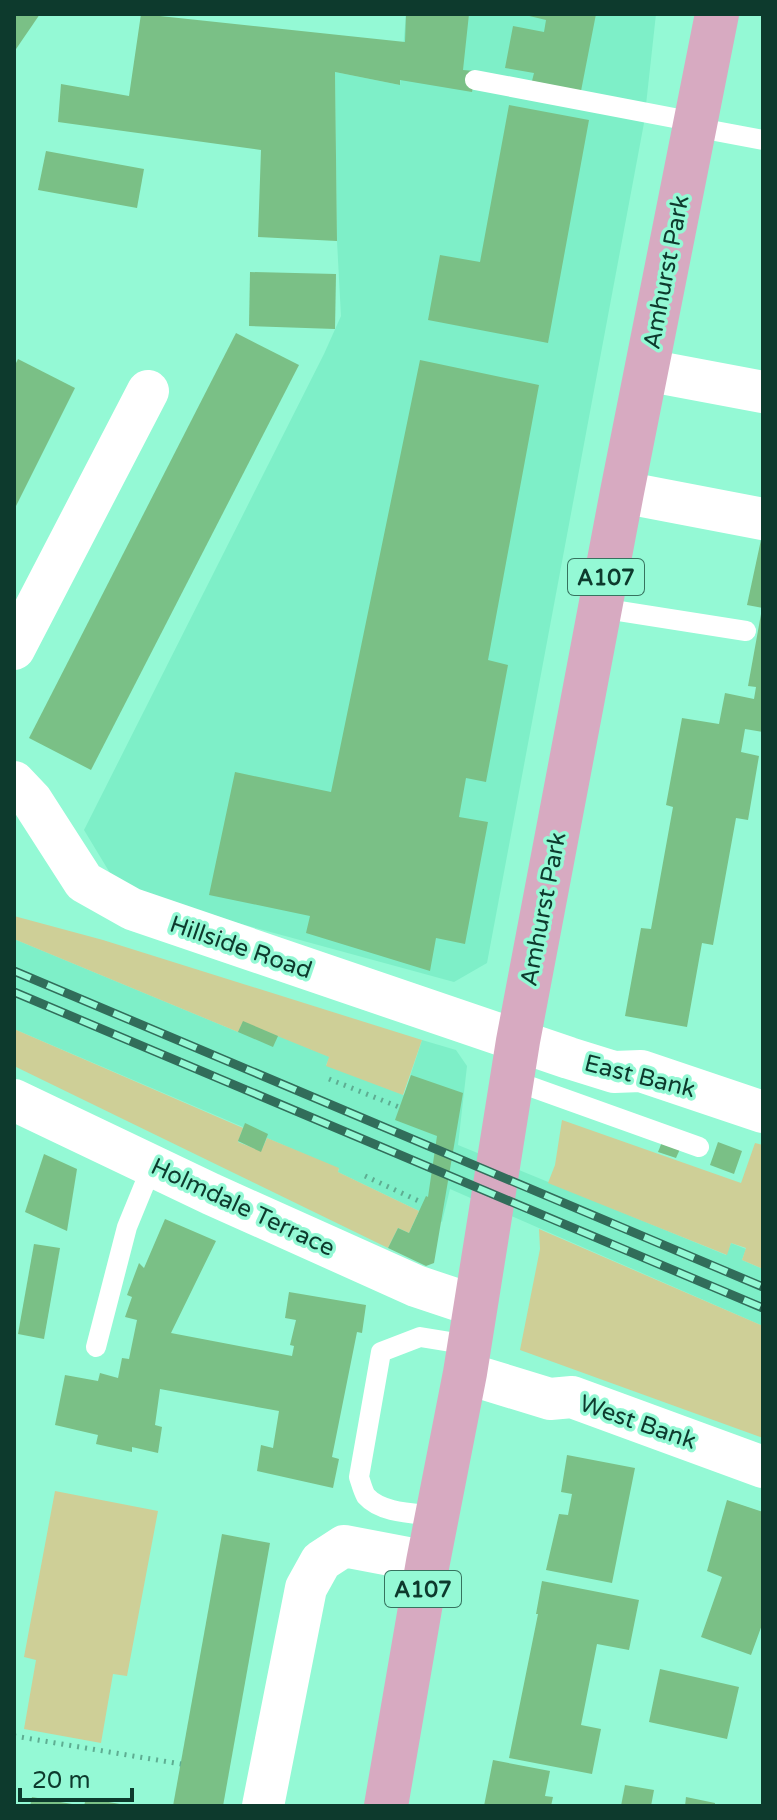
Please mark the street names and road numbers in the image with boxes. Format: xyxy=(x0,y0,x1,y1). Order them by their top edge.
street label: Amhurst Park xyxy=(637,193,696,352)
road number: A107 xyxy=(568,559,644,595)
street label: Amhurst Park xyxy=(514,830,573,989)
street label: Hillside Road xyxy=(166,910,316,985)
street label: East Bank xyxy=(581,1049,698,1104)
street label: Holmdale Terrace xyxy=(146,1152,339,1263)
street label: West Bank xyxy=(576,1389,700,1456)
road number: A107 xyxy=(385,1571,461,1607)

